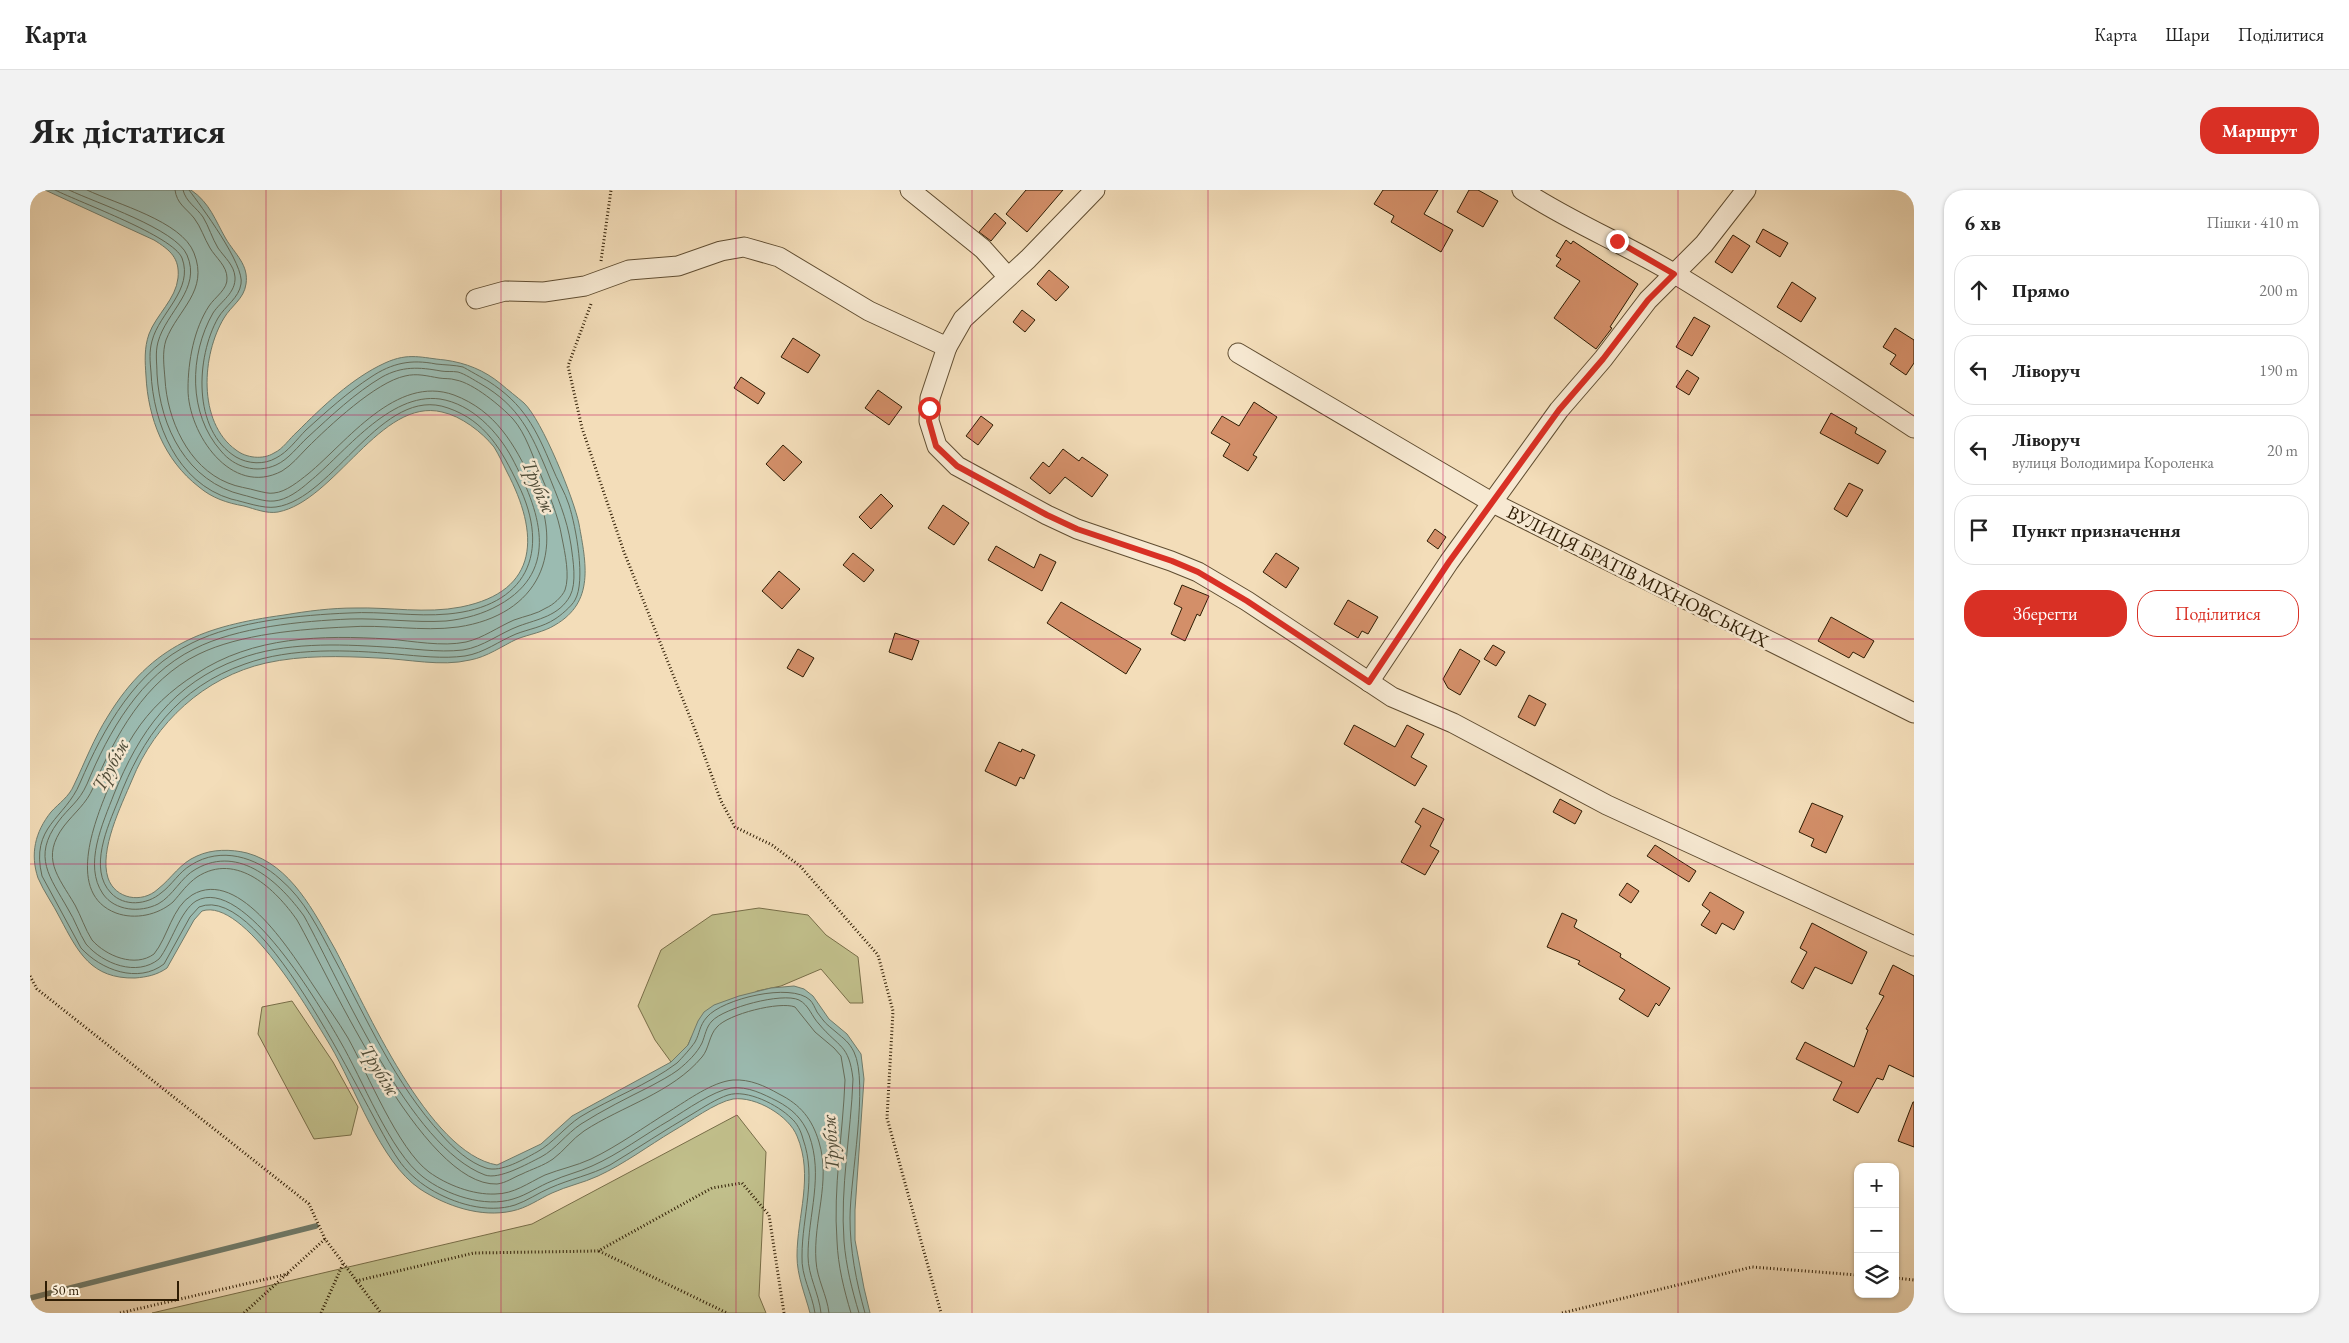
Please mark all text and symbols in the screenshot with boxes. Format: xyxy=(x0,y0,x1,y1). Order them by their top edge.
text: Карта xyxy=(25,19,87,50)
text: Карта xyxy=(2094,23,2137,46)
text: Шари xyxy=(2165,23,2210,46)
text: Поділитися xyxy=(2238,23,2324,46)
button: Маршрут xyxy=(2200,107,2319,154)
text: Як дістатися xyxy=(30,108,225,153)
text: 6 хв xyxy=(1964,209,2001,236)
text: Пішки · 410 m xyxy=(2206,212,2299,233)
route end xyxy=(1606,230,1629,253)
icon: ahead xyxy=(1965,276,1993,304)
text: Прямо xyxy=(2012,278,2070,303)
text: 200 m xyxy=(2259,280,2298,301)
icon: left xyxy=(1965,356,1993,384)
text: Ліворуч xyxy=(2012,358,2080,383)
text: 190 m xyxy=(2259,360,2298,381)
route start xyxy=(918,397,941,420)
text: Ліворуч xyxy=(2012,427,2080,452)
icon: left xyxy=(1965,436,1993,464)
text: 20 m xyxy=(2267,440,2298,461)
text: вулиця Володимира Короленка xyxy=(2012,452,2214,473)
water label: Трубіж xyxy=(516,455,562,517)
street label: ВУЛИЦЯ БРАТІВ МІХНОВСЬКИХ xyxy=(1503,499,1773,654)
icon: arrive xyxy=(1965,516,1993,544)
text: Пункт призначення xyxy=(2012,518,2181,543)
button: Зберегти xyxy=(1964,590,2127,637)
button: Поділитися xyxy=(2137,590,2299,637)
water label: Трубіж xyxy=(85,734,135,796)
water label: Трубіж xyxy=(354,1039,406,1101)
water label: Трубіж xyxy=(815,1114,845,1172)
map controls xyxy=(1854,1163,1899,1298)
button: + xyxy=(1854,1163,1899,1208)
button: − xyxy=(1854,1208,1899,1253)
button: layers xyxy=(1854,1253,1899,1298)
scale bar xyxy=(45,1278,179,1301)
text: 50 m xyxy=(52,1281,79,1299)

